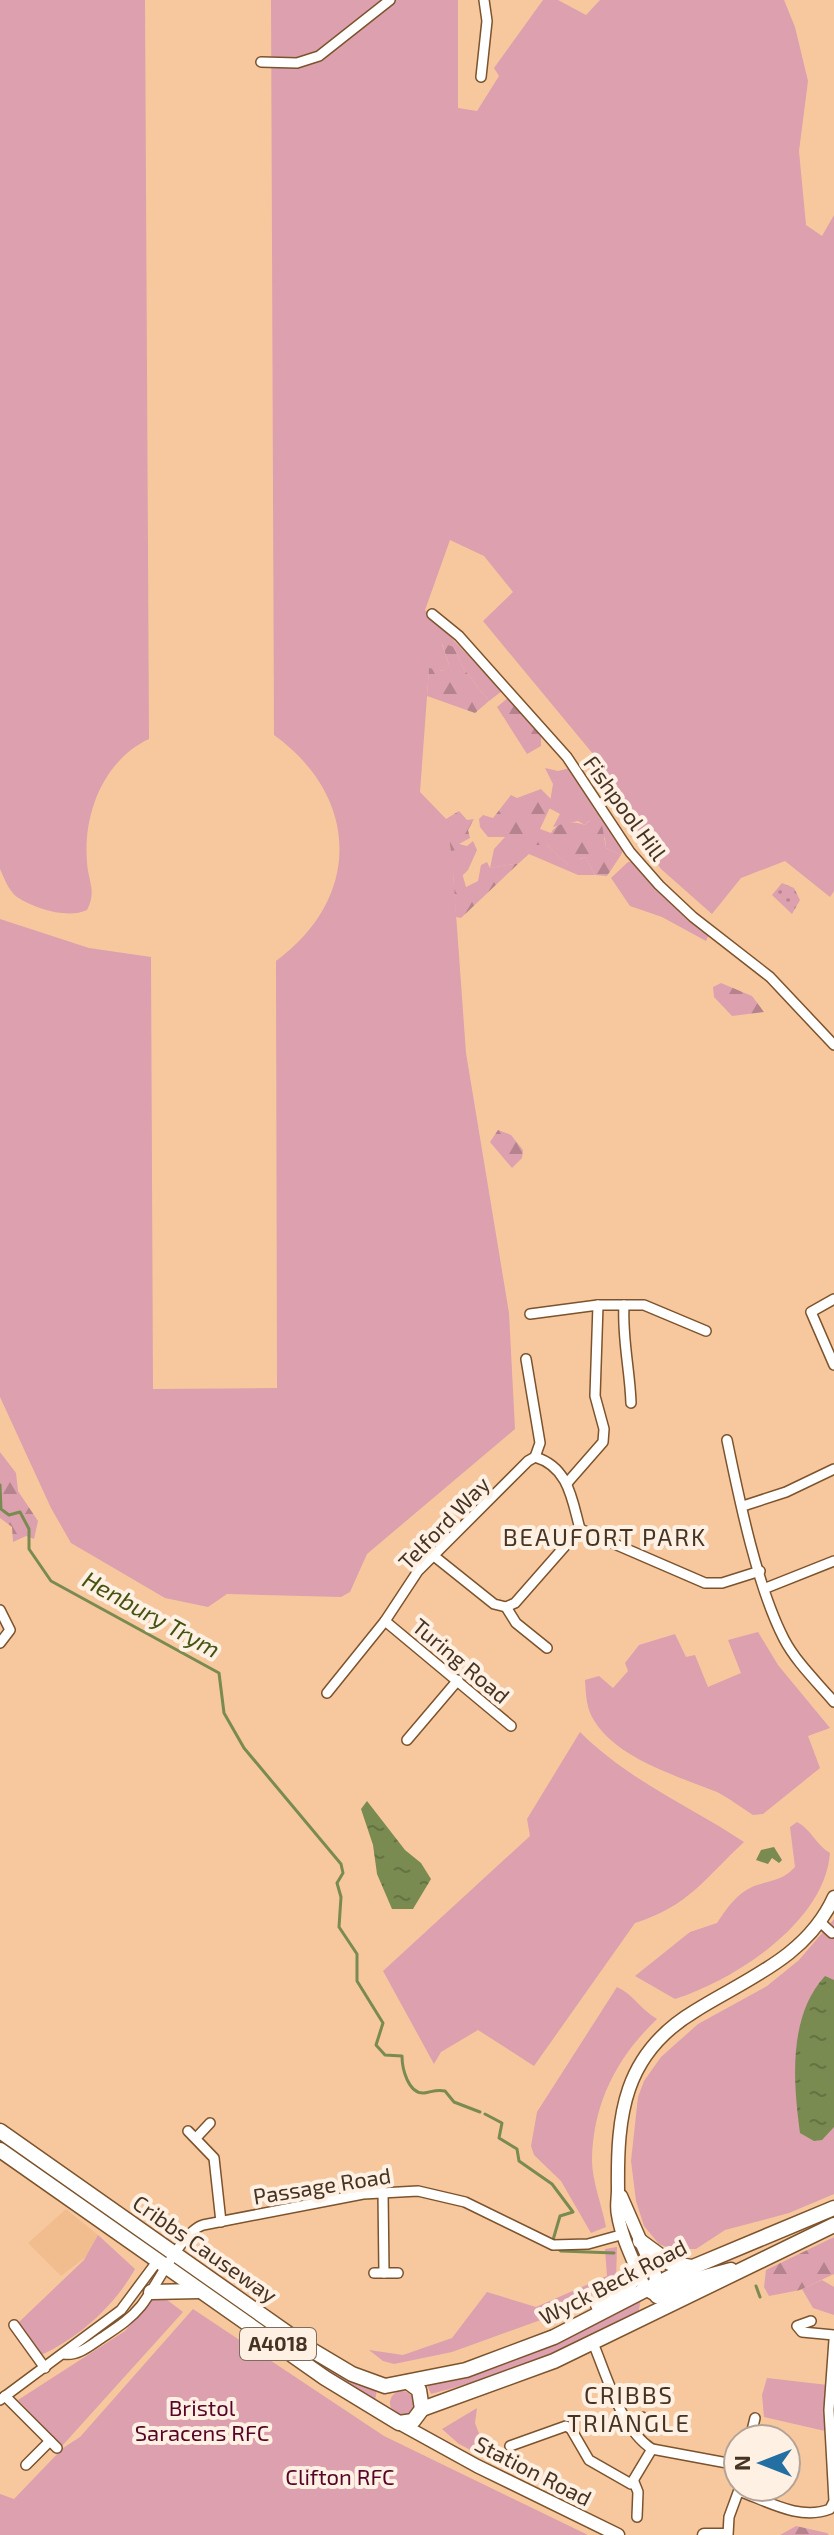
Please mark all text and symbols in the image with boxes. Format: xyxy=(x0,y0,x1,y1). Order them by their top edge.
street label: Fishpool Hill xyxy=(579,750,673,865)
street label: Telford Way xyxy=(392,1470,494,1574)
district label: BEAUFORT PARK xyxy=(503,1522,707,1551)
water label: Henbury Trym xyxy=(78,1564,226,1663)
street label: Turing Road xyxy=(408,1612,515,1708)
street label: Passage Road xyxy=(251,2161,393,2209)
street label: Cribbs Causeway xyxy=(129,2189,283,2308)
street label: Wyck Beck Road xyxy=(535,2233,691,2329)
road number: A4018 xyxy=(240,2328,316,2360)
district label: CRIBBS TRIANGLE xyxy=(567,2380,691,2437)
park label: Bristol Saracens RFC xyxy=(135,2394,269,2445)
north arrow xyxy=(722,2423,802,2503)
street label: Station Road xyxy=(471,2430,596,2511)
text: N xyxy=(728,2455,754,2471)
park label: Clifton RFC xyxy=(285,2463,395,2489)

